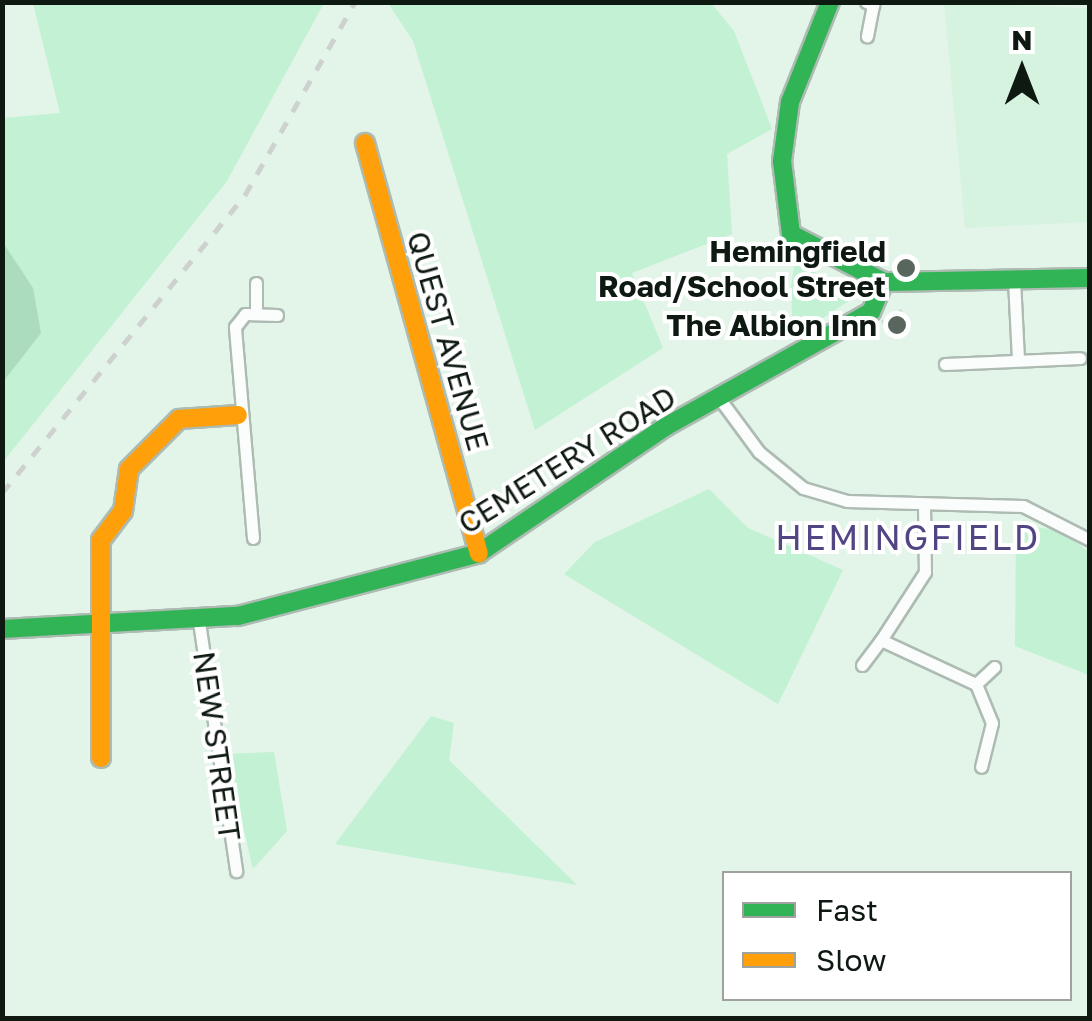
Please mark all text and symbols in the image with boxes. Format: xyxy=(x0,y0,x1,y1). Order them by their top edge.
north arrow xyxy=(972,20,1072,120)
text: N xyxy=(1011,23,1033,56)
street label: QUEST AVENUE xyxy=(400,227,496,455)
place label: Hemingfield Road/School Street xyxy=(598,233,886,304)
marker: Hemingfield Road/School Street xyxy=(895,257,917,279)
place label: The Albion Inn xyxy=(666,307,877,343)
marker: The Albion Inn xyxy=(886,314,908,336)
street label: CEMETERY ROAD xyxy=(452,379,682,541)
district label: HEMINGFIELD xyxy=(775,516,1041,558)
street label: NEW STREET xyxy=(186,649,248,843)
legend xyxy=(722,871,1072,1001)
text: Fast xyxy=(816,892,878,928)
text: Slow xyxy=(816,942,887,978)

